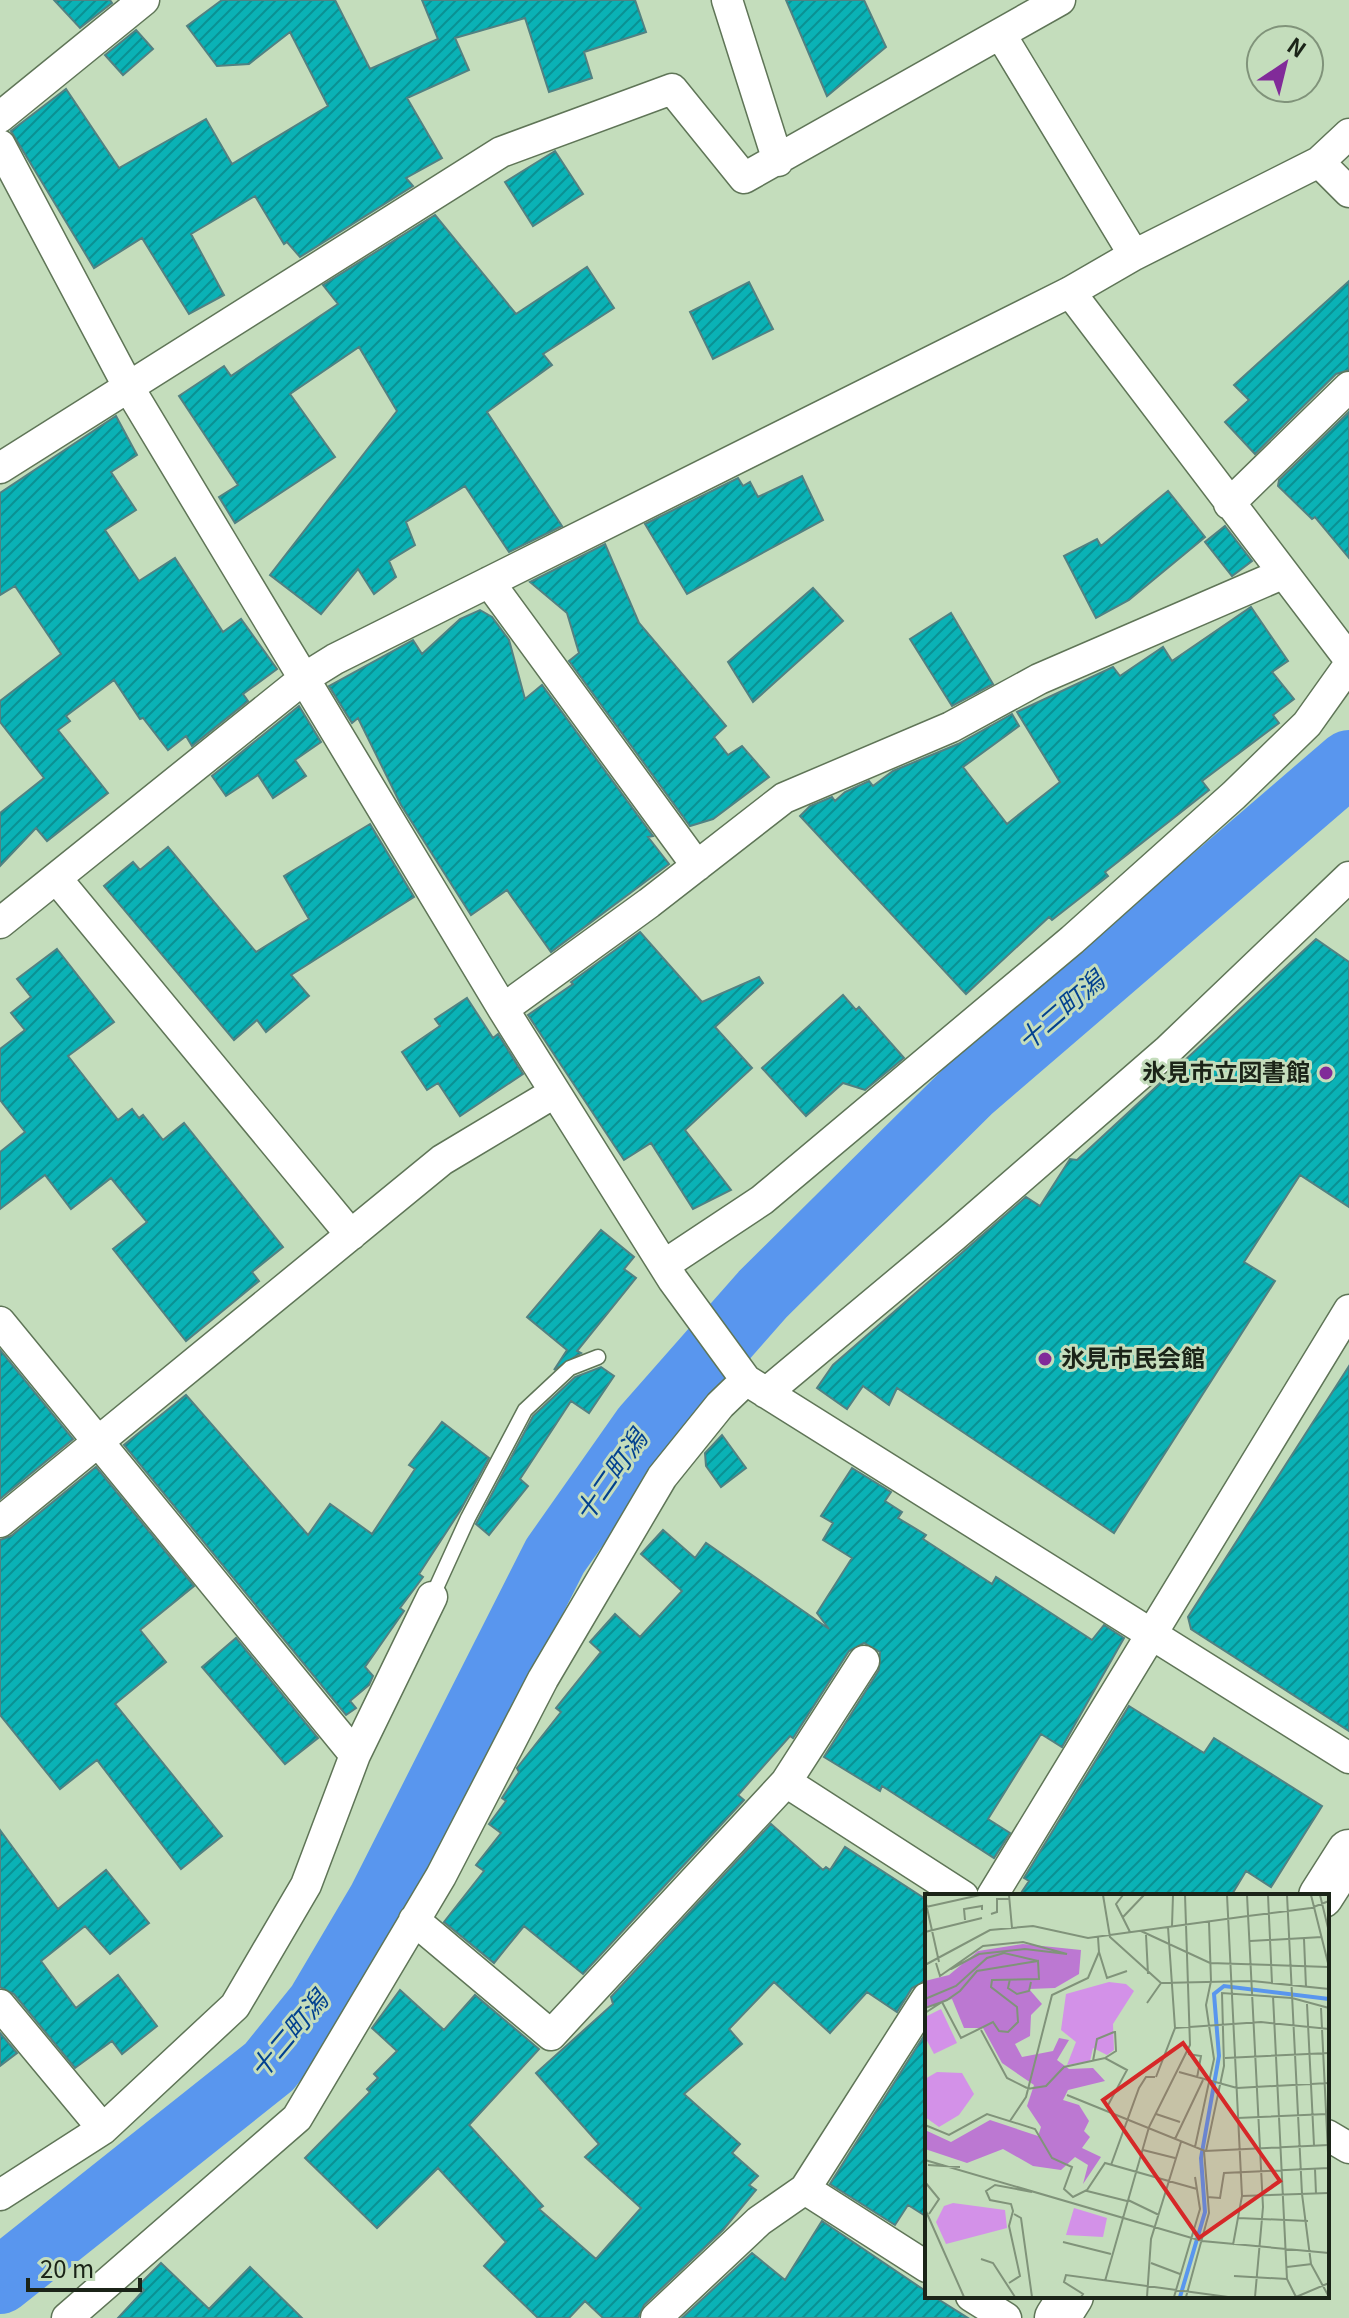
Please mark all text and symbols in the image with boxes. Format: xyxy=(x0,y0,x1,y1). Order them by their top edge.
north arrow xyxy=(1245,24,1325,104)
text: N xyxy=(1282,28,1314,64)
water label: 十二町潟 xyxy=(1008,959,1113,1057)
place label: 氷見市立図書館 xyxy=(1142,1053,1310,1088)
marker: 氷見市立図書館 xyxy=(1317,1064,1335,1082)
place label: 氷見市民会館 xyxy=(1061,1339,1205,1374)
marker: 氷見市民会館 xyxy=(1036,1350,1054,1368)
water label: 十二町潟 xyxy=(564,1419,656,1528)
inset map xyxy=(925,1894,1329,2298)
water label: 十二町潟 xyxy=(239,1979,337,2085)
scale bar xyxy=(28,2242,140,2292)
text: 20 m xyxy=(40,2250,94,2285)

